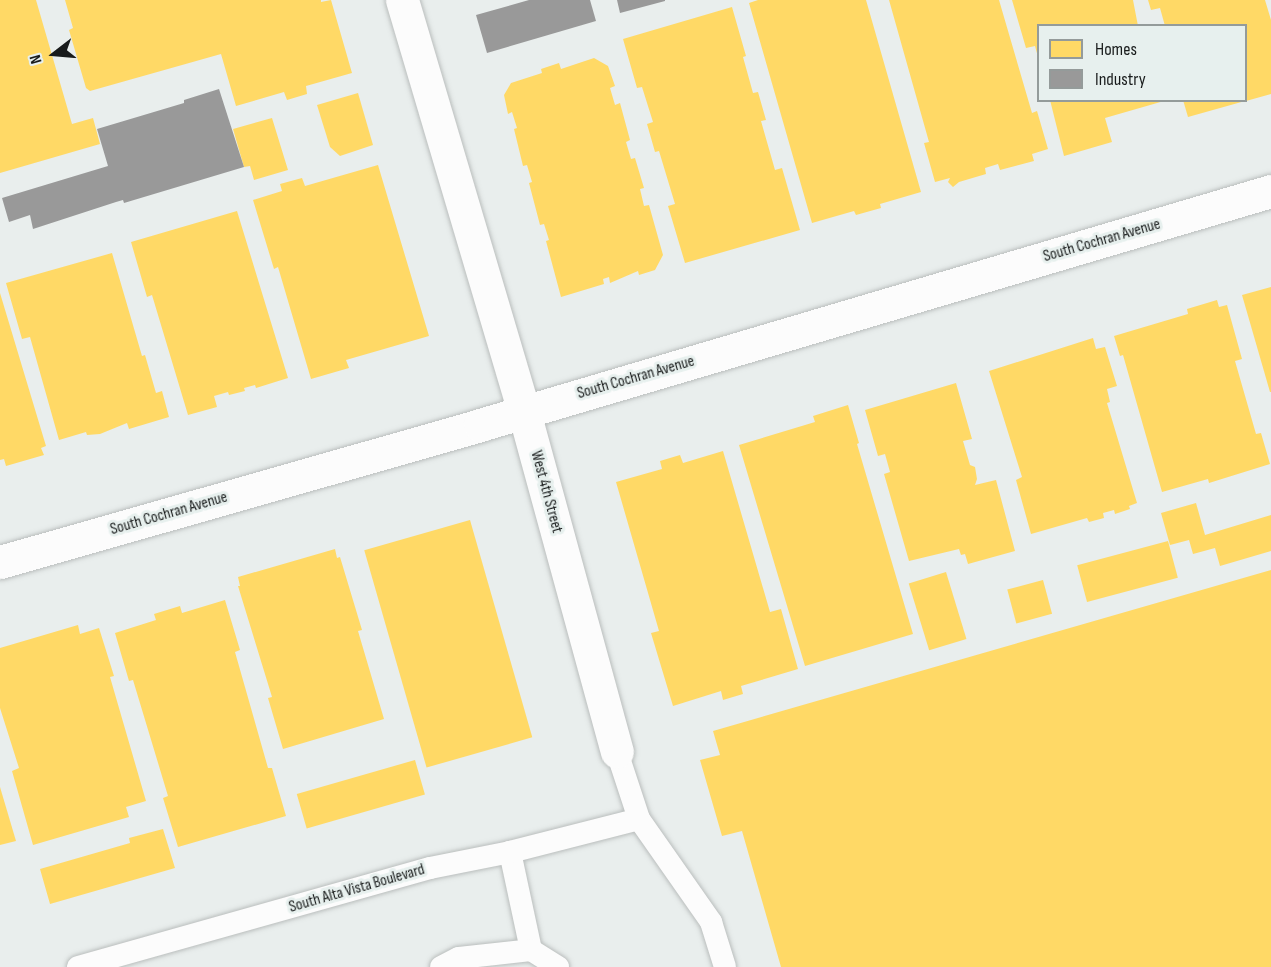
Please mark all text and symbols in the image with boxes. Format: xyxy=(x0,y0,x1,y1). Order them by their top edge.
north arrow xyxy=(24,24,84,84)
legend xyxy=(1037,24,1247,102)
text: Homes xyxy=(1095,39,1137,60)
text: N xyxy=(26,52,47,66)
text: Industry xyxy=(1095,69,1146,90)
street label: South Cochran Avenue xyxy=(1041,215,1163,267)
street label: South Cochran Avenue xyxy=(575,352,697,404)
street label: West 4th Street xyxy=(526,449,566,535)
street label: South Cochran Avenue xyxy=(108,488,230,540)
street label: South Alta Vista Boulevard xyxy=(287,860,427,918)

